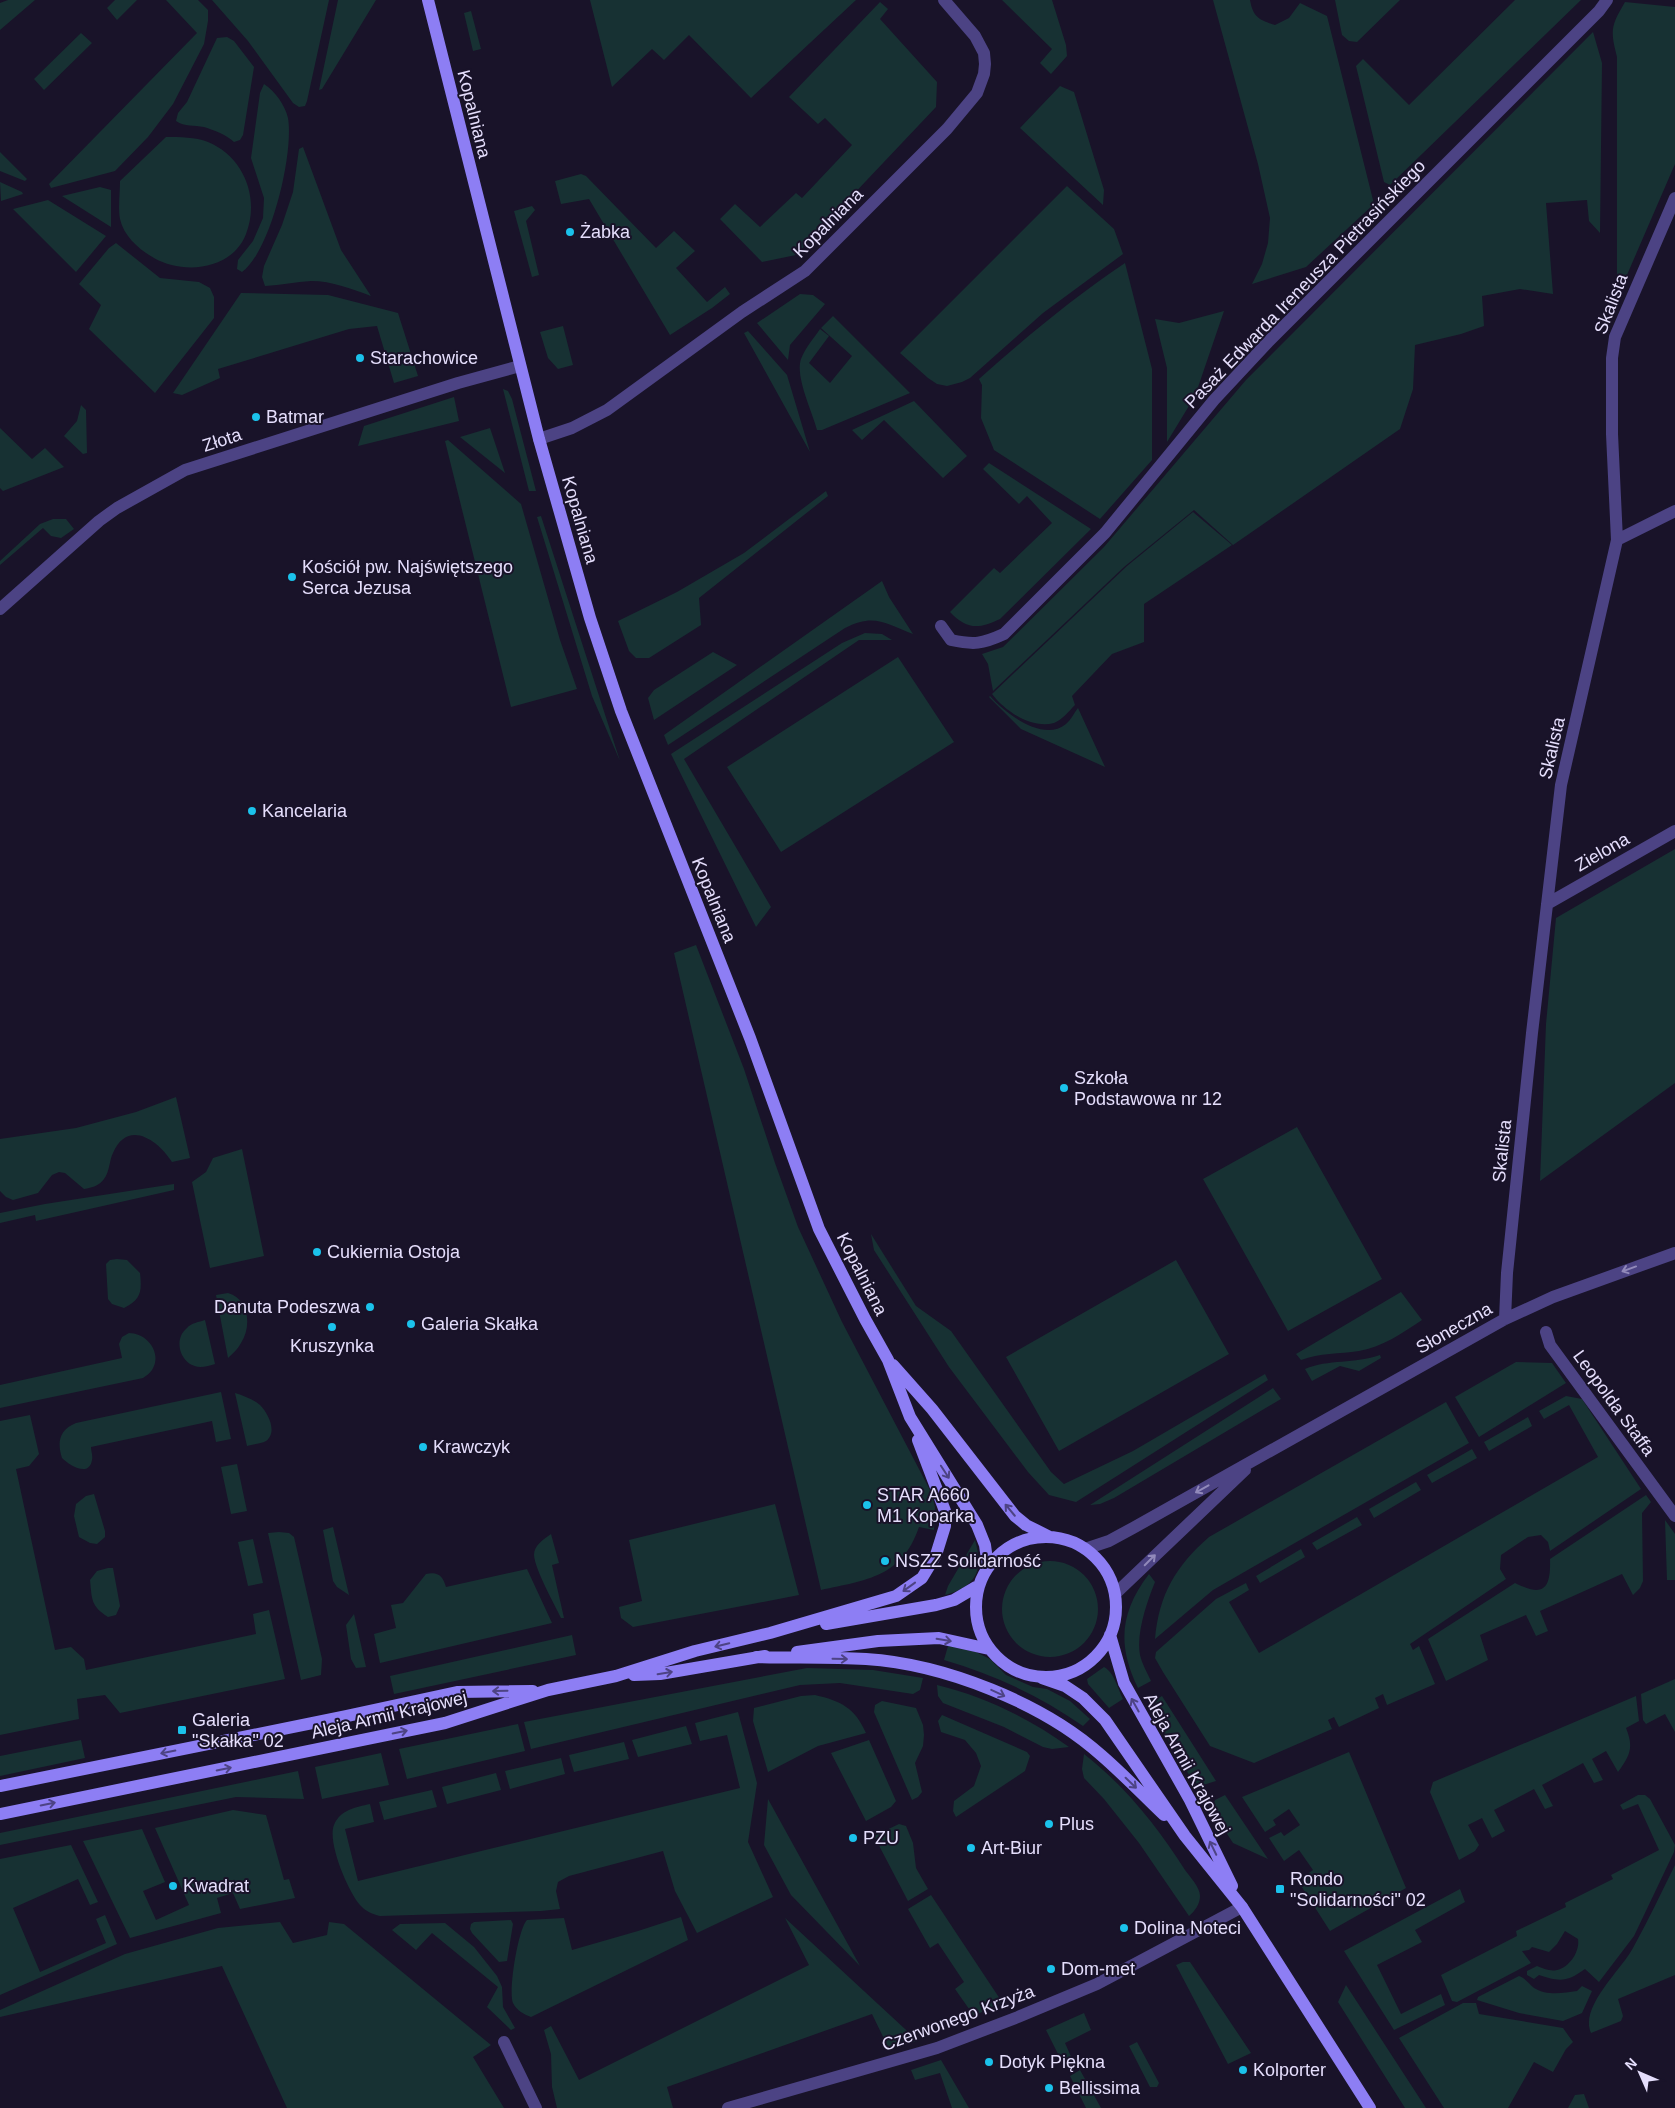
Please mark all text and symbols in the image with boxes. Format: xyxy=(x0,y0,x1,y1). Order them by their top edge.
street label: Kopalniana xyxy=(453,68,495,161)
street label: Pasaż Edwarda Ireneusza Pietrasińskiego xyxy=(1181,156,1429,412)
street label: Kopalniana xyxy=(789,183,868,262)
place label: Żabka xyxy=(580,222,631,242)
marker: Żabka xyxy=(564,226,576,238)
street label: Skalista xyxy=(1590,270,1632,337)
place label: Starachowice xyxy=(370,348,478,368)
marker: Starachowice xyxy=(354,352,366,364)
place label: Batmar xyxy=(266,407,324,427)
marker: Batmar xyxy=(250,411,262,423)
street label: Złota xyxy=(200,424,245,456)
street label: Kopalniana xyxy=(558,474,602,567)
place label: Kościół pw. Najświętszego Serca Jezusa xyxy=(302,557,513,598)
marker: Kościół pw. Najświętszego Serca Jezusa xyxy=(286,571,298,583)
street label: Skalista xyxy=(1535,714,1569,781)
place label: Kancelaria xyxy=(262,801,348,821)
marker: Kancelaria xyxy=(246,805,258,817)
street label: Zielona xyxy=(1571,828,1633,875)
street label: Kopalniana xyxy=(688,854,741,946)
place label: Szkoła Podstawowa nr 12 xyxy=(1074,1068,1222,1109)
marker: Szkoła Podstawowa nr 12 xyxy=(1058,1082,1070,1094)
street label: Skalista xyxy=(1489,1118,1515,1183)
street label: Kopalniana xyxy=(833,1229,892,1320)
place label: Cukiernia Ostoja xyxy=(327,1242,461,1262)
marker: Cukiernia Ostoja xyxy=(311,1246,323,1258)
one-way arrow xyxy=(1622,1265,1637,1274)
place label: Danuta Podeszwa xyxy=(214,1297,361,1317)
street label: Słoneczna xyxy=(1413,1298,1496,1358)
marker: Danuta Podeszwa xyxy=(364,1301,376,1313)
place label: Galeria Skałka xyxy=(421,1314,539,1334)
marker: Galeria Skałka xyxy=(405,1318,417,1330)
marker: Kruszynka xyxy=(326,1321,338,1333)
place label: Kruszynka xyxy=(290,1336,375,1356)
street label: Leopolda Staffa xyxy=(1569,1346,1660,1461)
place label: Krawczyk xyxy=(433,1437,511,1457)
marker: Krawczyk xyxy=(417,1441,429,1453)
one-way arrow xyxy=(940,1465,950,1479)
one-way arrow xyxy=(1195,1484,1209,1494)
place label: STAR A660 M1 Koparka xyxy=(877,1485,975,1526)
marker: STAR A660 M1 Koparka xyxy=(861,1499,873,1511)
one-way arrow xyxy=(1005,1504,1016,1517)
place label: NSZZ Solidarność xyxy=(895,1551,1041,1571)
one-way arrow xyxy=(1143,1554,1156,1566)
marker: NSZZ Solidarność xyxy=(879,1555,891,1567)
one-way arrow xyxy=(902,1582,916,1592)
one-way arrow xyxy=(936,1635,952,1645)
one-way arrow xyxy=(715,1641,731,1650)
one-way arrow xyxy=(832,1654,848,1663)
one-way arrow xyxy=(657,1668,673,1678)
one-way arrow xyxy=(492,1686,508,1696)
street label: Aleja Armii Krajowej xyxy=(309,1687,469,1743)
one-way arrow xyxy=(990,1688,1005,1698)
street label: Aleja Armii Krajowej xyxy=(1140,1690,1234,1838)
one-way arrow xyxy=(1130,1699,1140,1713)
place label: Galeria "Skałka" 02 xyxy=(192,1710,284,1751)
marker: Galeria "Skałka" 02 xyxy=(176,1724,188,1736)
one-way arrow xyxy=(391,1727,407,1737)
one-way arrow xyxy=(161,1748,177,1757)
one-way arrow xyxy=(216,1764,232,1773)
one-way arrow xyxy=(1125,1777,1137,1789)
one-way arrow xyxy=(39,1799,55,1809)
place label: Plus xyxy=(1059,1814,1094,1834)
marker: Plus xyxy=(1043,1818,1055,1830)
place label: PZU xyxy=(863,1828,899,1848)
marker: PZU xyxy=(847,1832,859,1844)
place label: Art-Biur xyxy=(981,1838,1042,1858)
one-way arrow xyxy=(1208,1841,1218,1856)
marker: Art-Biur xyxy=(965,1842,977,1854)
place label: Rondo "Solidarności" 02 xyxy=(1290,1869,1426,1910)
place label: Kwadrat xyxy=(183,1876,249,1896)
marker: Kwadrat xyxy=(167,1880,179,1892)
marker: Rondo "Solidarności" 02 xyxy=(1274,1883,1286,1895)
place label: Dolina Noteci xyxy=(1134,1918,1241,1938)
marker: Dolina Noteci xyxy=(1118,1922,1130,1934)
place label: Dom-met xyxy=(1061,1959,1135,1979)
marker: Dom-met xyxy=(1045,1963,1057,1975)
street label: Czerwonego Krzyża xyxy=(879,1981,1038,2055)
north arrow xyxy=(1615,2048,1665,2098)
place label: Dotyk Piękna xyxy=(999,2052,1106,2072)
text: N xyxy=(1622,2055,1640,2073)
marker: Dotyk Piękna xyxy=(983,2056,995,2068)
place label: Kolporter xyxy=(1253,2060,1326,2080)
marker: Kolporter xyxy=(1237,2064,1249,2076)
place label: Bellissima xyxy=(1059,2078,1141,2098)
marker: Bellissima xyxy=(1043,2082,1055,2094)

